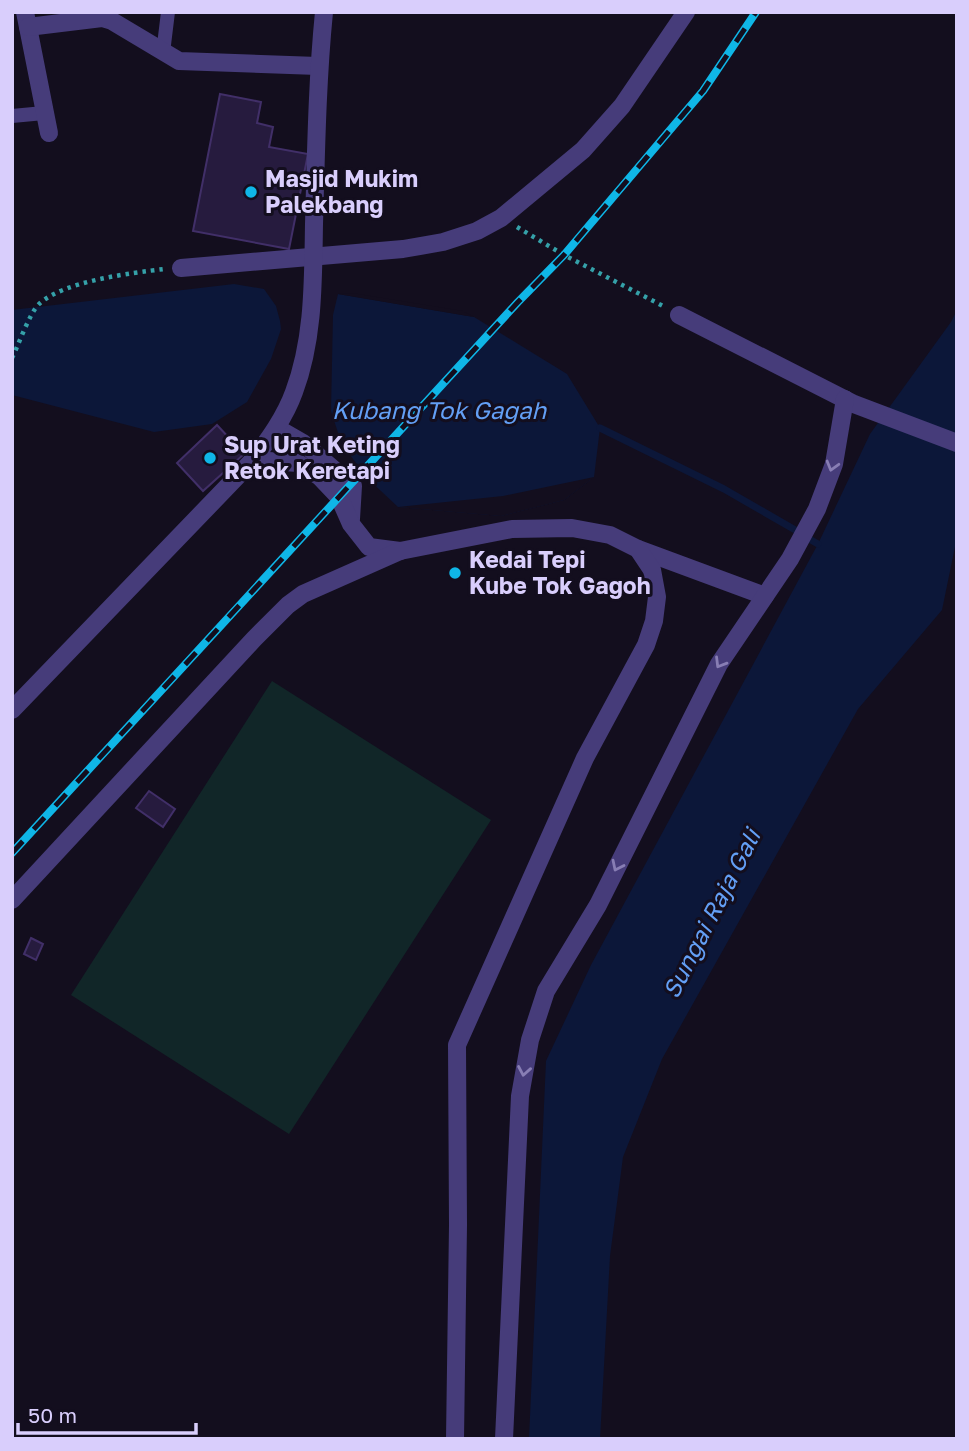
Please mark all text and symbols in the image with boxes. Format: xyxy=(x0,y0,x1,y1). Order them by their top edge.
place label: Masjid Mukim Palekbang xyxy=(265,164,418,218)
marker: Masjid Mukim Palekbang xyxy=(243,184,259,200)
water label: Kubang Tok Gagah xyxy=(332,395,548,425)
place label: Sup Urat Keting Retok Keretapi xyxy=(224,430,400,484)
marker: Sup Urat Keting Retok Keretapi xyxy=(202,450,218,466)
one-way arrow xyxy=(826,460,840,472)
place label: Kedai Tepi Kube Tok Gagoh xyxy=(469,545,651,599)
marker: Kedai Tepi Kube Tok Gagoh xyxy=(447,565,463,581)
one-way arrow xyxy=(716,656,729,669)
water label: Sungai Raja Gali xyxy=(656,822,768,1003)
one-way arrow xyxy=(612,859,626,871)
one-way arrow xyxy=(517,1065,532,1077)
scale bar xyxy=(18,1392,196,1436)
text: 50 m xyxy=(28,1402,77,1428)

